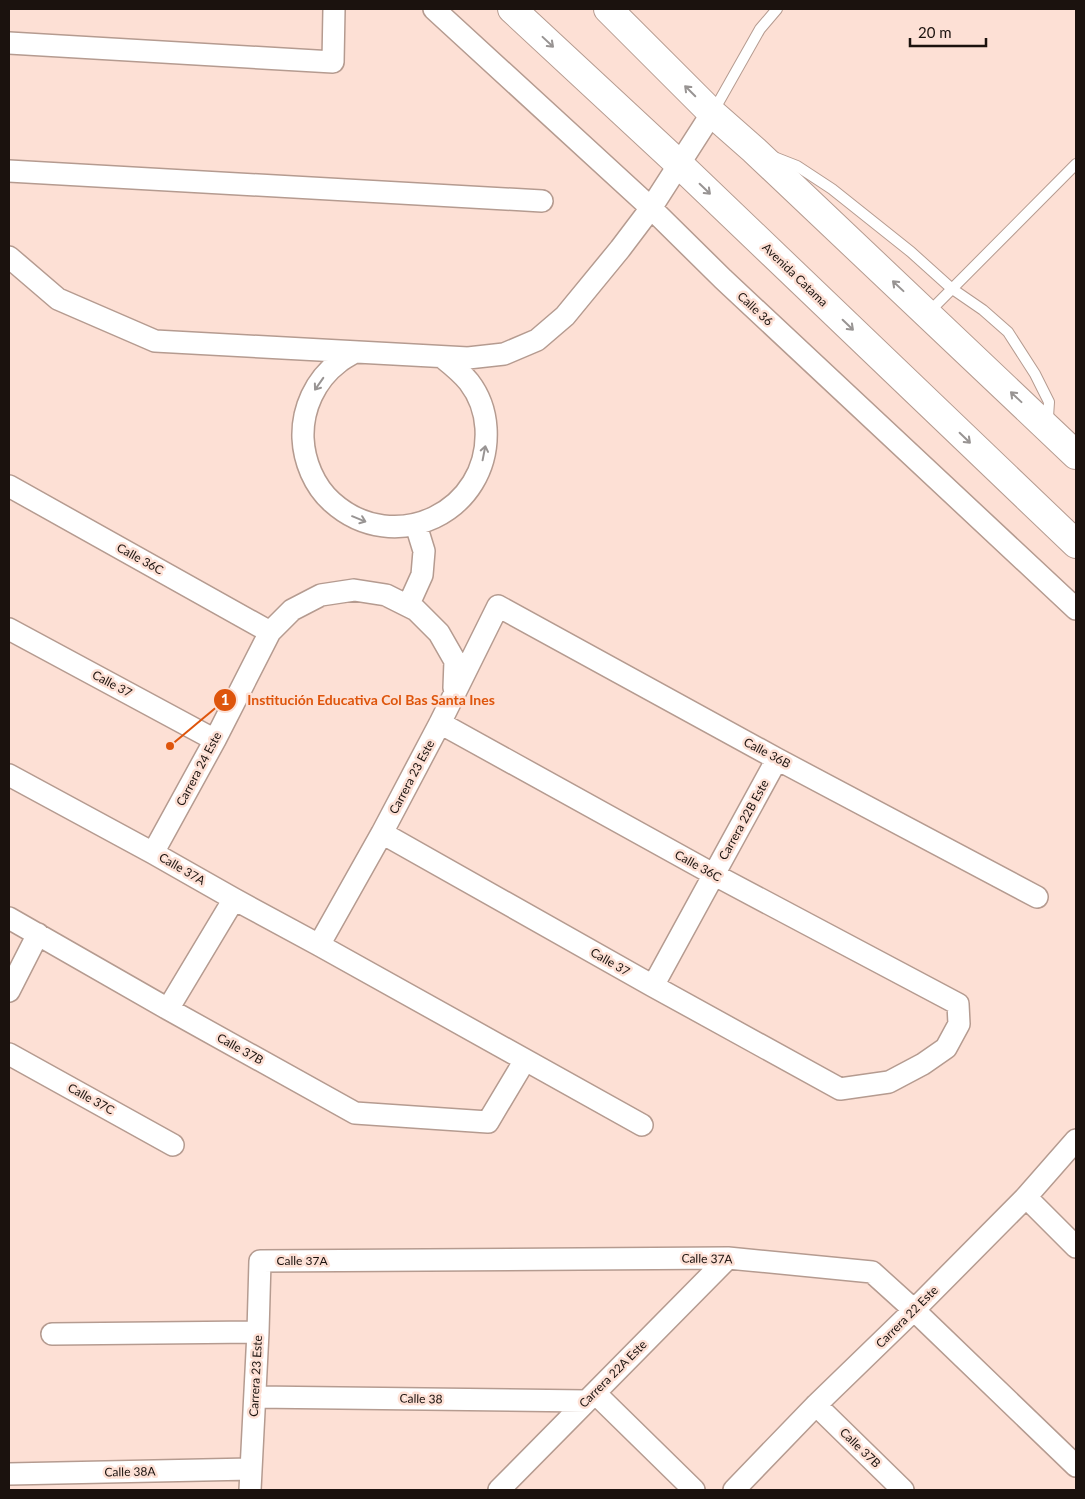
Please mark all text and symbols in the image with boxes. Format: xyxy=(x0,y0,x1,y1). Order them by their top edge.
scale bar xyxy=(910,15,986,47)
text: 20 m xyxy=(918,23,952,41)
one-way arrow xyxy=(542,36,554,48)
one-way arrow xyxy=(684,84,696,97)
one-way arrow xyxy=(699,183,711,195)
street label: Avenida Catama xyxy=(759,240,831,310)
one-way arrow xyxy=(891,280,904,292)
street label: Calle 36 xyxy=(735,288,776,329)
one-way arrow xyxy=(841,319,854,331)
one-way arrow xyxy=(314,377,324,391)
one-way arrow xyxy=(1010,391,1022,403)
one-way arrow xyxy=(959,432,972,444)
one-way arrow xyxy=(480,445,490,461)
one-way arrow xyxy=(351,515,367,524)
street label: Calle 36C xyxy=(114,540,166,577)
street label: Calle 37 xyxy=(90,667,135,700)
callout: Institución Educativa Col Bas Santa Ines xyxy=(212,685,505,714)
text: 1 xyxy=(221,690,229,708)
text: Institución Educativa Col Bas Santa Ines xyxy=(247,691,495,708)
street label: Carrera 24 Este xyxy=(173,729,224,808)
street label: Calle 36B xyxy=(741,734,793,771)
street label: Carrera 23 Este xyxy=(386,737,437,816)
street label: Carrera 22B Este xyxy=(715,777,772,863)
street label: Calle 36C xyxy=(672,847,724,884)
street label: Calle 37A xyxy=(156,849,209,888)
street label: Calle 37 xyxy=(588,944,633,979)
street label: Calle 37B xyxy=(214,1030,266,1068)
street label: Calle 37C xyxy=(65,1080,117,1117)
street label: Calle 37A xyxy=(681,1251,734,1266)
street label: Calle 37A xyxy=(276,1253,328,1268)
street label: Carrera 22 Este xyxy=(872,1282,941,1351)
street label: Carrera 23 Este xyxy=(246,1335,265,1417)
street label: Carrera 22A Este xyxy=(576,1337,650,1411)
street label: Calle 38 xyxy=(399,1391,443,1406)
street label: Calle 37B xyxy=(837,1425,884,1471)
street label: Calle 38A xyxy=(104,1464,157,1479)

